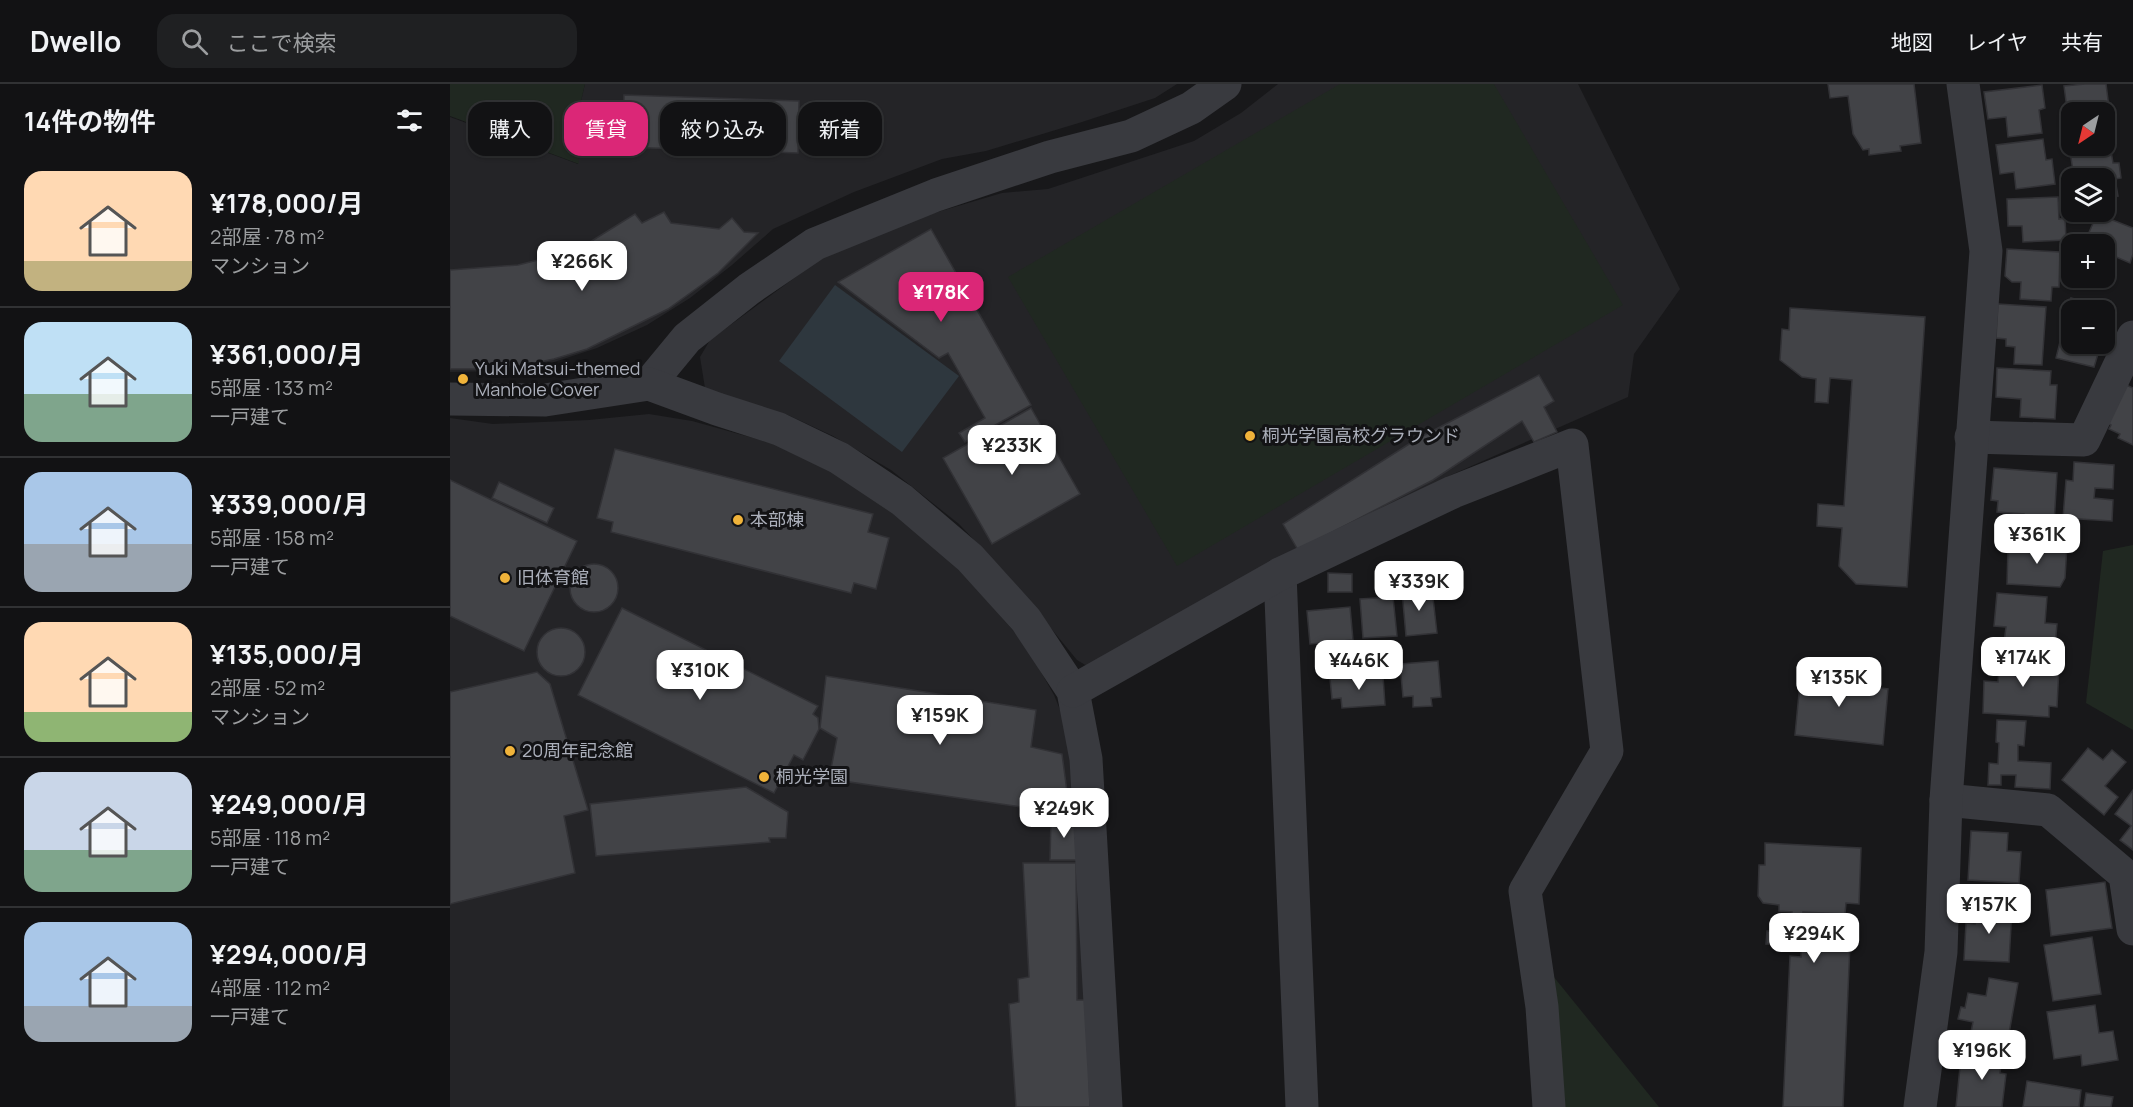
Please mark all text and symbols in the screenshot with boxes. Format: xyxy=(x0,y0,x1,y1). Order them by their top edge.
search box xyxy=(157,14,577,68)
text: Dwello xyxy=(30,22,121,60)
icon: search xyxy=(178,25,211,58)
text: ここで検索 xyxy=(226,28,336,58)
text: 地図 xyxy=(1891,28,1933,56)
text: レイヤ xyxy=(1966,28,2028,56)
text: 共有 xyxy=(2061,28,2103,56)
chip: 購入 xyxy=(468,102,552,156)
chip: 賃貸 xyxy=(564,102,648,156)
chip: 絞り込み xyxy=(660,102,786,156)
chip: 新着 xyxy=(798,102,882,156)
north arrow xyxy=(2061,102,2115,156)
map controls xyxy=(2061,102,2115,354)
text: 14件の物件 xyxy=(24,103,155,139)
icon: filters xyxy=(393,104,426,137)
button: layers xyxy=(2061,168,2115,222)
text: ¥178,000/月 xyxy=(210,185,364,221)
icon: home xyxy=(72,195,144,267)
text: 2部屋 · 78 m² xyxy=(210,223,325,250)
button: + xyxy=(2061,234,2115,288)
pin: ¥266K xyxy=(540,241,624,292)
text: ¥266K xyxy=(551,247,613,274)
text: マンション xyxy=(210,252,310,279)
pin: ¥178K xyxy=(899,272,983,323)
text: ¥178K xyxy=(913,278,969,305)
button: − xyxy=(2061,300,2115,354)
text: ¥361,000/月 xyxy=(210,336,364,372)
icon: home xyxy=(72,346,144,418)
place label: Yuki Matsui-themed Manhole Cover xyxy=(475,356,641,401)
marker: Yuki Matsui-themed Manhole Cover xyxy=(456,372,470,386)
text: 5部屋 · 133 m² xyxy=(210,374,333,401)
text: 一戸建て xyxy=(210,403,290,430)
place label: 桐光学園高校グラウンド xyxy=(1262,423,1460,447)
pin: ¥233K xyxy=(970,425,1054,476)
marker: 桐光学園高校グラウンド xyxy=(1243,429,1257,443)
text: ¥233K xyxy=(982,431,1042,458)
text: ¥339,000/月 xyxy=(210,486,369,522)
icon: home xyxy=(72,496,144,568)
place label: 本部棟 xyxy=(750,507,804,531)
marker: 本部棟 xyxy=(731,513,745,527)
pin: ¥361K xyxy=(1995,514,2079,565)
text: ¥361K xyxy=(2008,520,2066,547)
text: 5部屋 · 158 m² xyxy=(210,524,334,551)
text: 一戸建て xyxy=(210,553,290,580)
pin: ¥339K xyxy=(1377,561,1461,612)
place label: 旧体育館 xyxy=(517,565,589,589)
text: ¥339K xyxy=(1389,567,1449,594)
marker: 旧体育館 xyxy=(498,571,512,585)
text: ¥135,000/月 xyxy=(210,636,364,672)
pin: ¥174K xyxy=(1981,637,2065,688)
pin: ¥446K xyxy=(1317,640,1401,691)
text: ¥174K xyxy=(1995,643,2051,670)
icon: home xyxy=(72,646,144,718)
text: ¥446K xyxy=(1329,646,1389,673)
pin: ¥310K xyxy=(658,650,742,701)
text: ¥310K xyxy=(671,656,729,683)
pin: ¥135K xyxy=(1797,657,1881,708)
text: ¥135K xyxy=(1810,663,1868,690)
text: 2部屋 · 52 m² xyxy=(210,674,325,701)
pin: ¥159K xyxy=(898,695,982,746)
text: ¥159K xyxy=(911,701,969,728)
text: マンション xyxy=(210,703,310,730)
place label: 20周年記念館 xyxy=(522,738,633,762)
marker: 20周年記念館 xyxy=(503,744,517,758)
place label: 桐光学園 xyxy=(776,764,848,788)
marker: 桐光学園 xyxy=(757,770,771,784)
text: ¥249,000/月 xyxy=(210,786,369,822)
pin: ¥249K xyxy=(1022,788,1106,839)
text: ¥249K xyxy=(1034,794,1094,821)
icon: home xyxy=(72,796,144,868)
text: 5部屋 · 118 m² xyxy=(210,824,330,851)
text: 一戸建て xyxy=(210,853,290,880)
pin: ¥157K xyxy=(1947,884,2031,935)
text: ¥157K xyxy=(1961,890,2017,917)
pin: ¥294K xyxy=(1772,913,1856,964)
text: ¥294K xyxy=(1783,919,1845,946)
text: ¥294,000/月 xyxy=(210,936,369,972)
icon: home xyxy=(72,946,144,1018)
text: 4部屋 · 112 m² xyxy=(210,974,330,1001)
text: 一戸建て xyxy=(210,1003,290,1030)
pin: ¥196K xyxy=(1940,1030,2024,1081)
text: ¥196K xyxy=(1953,1036,2011,1063)

